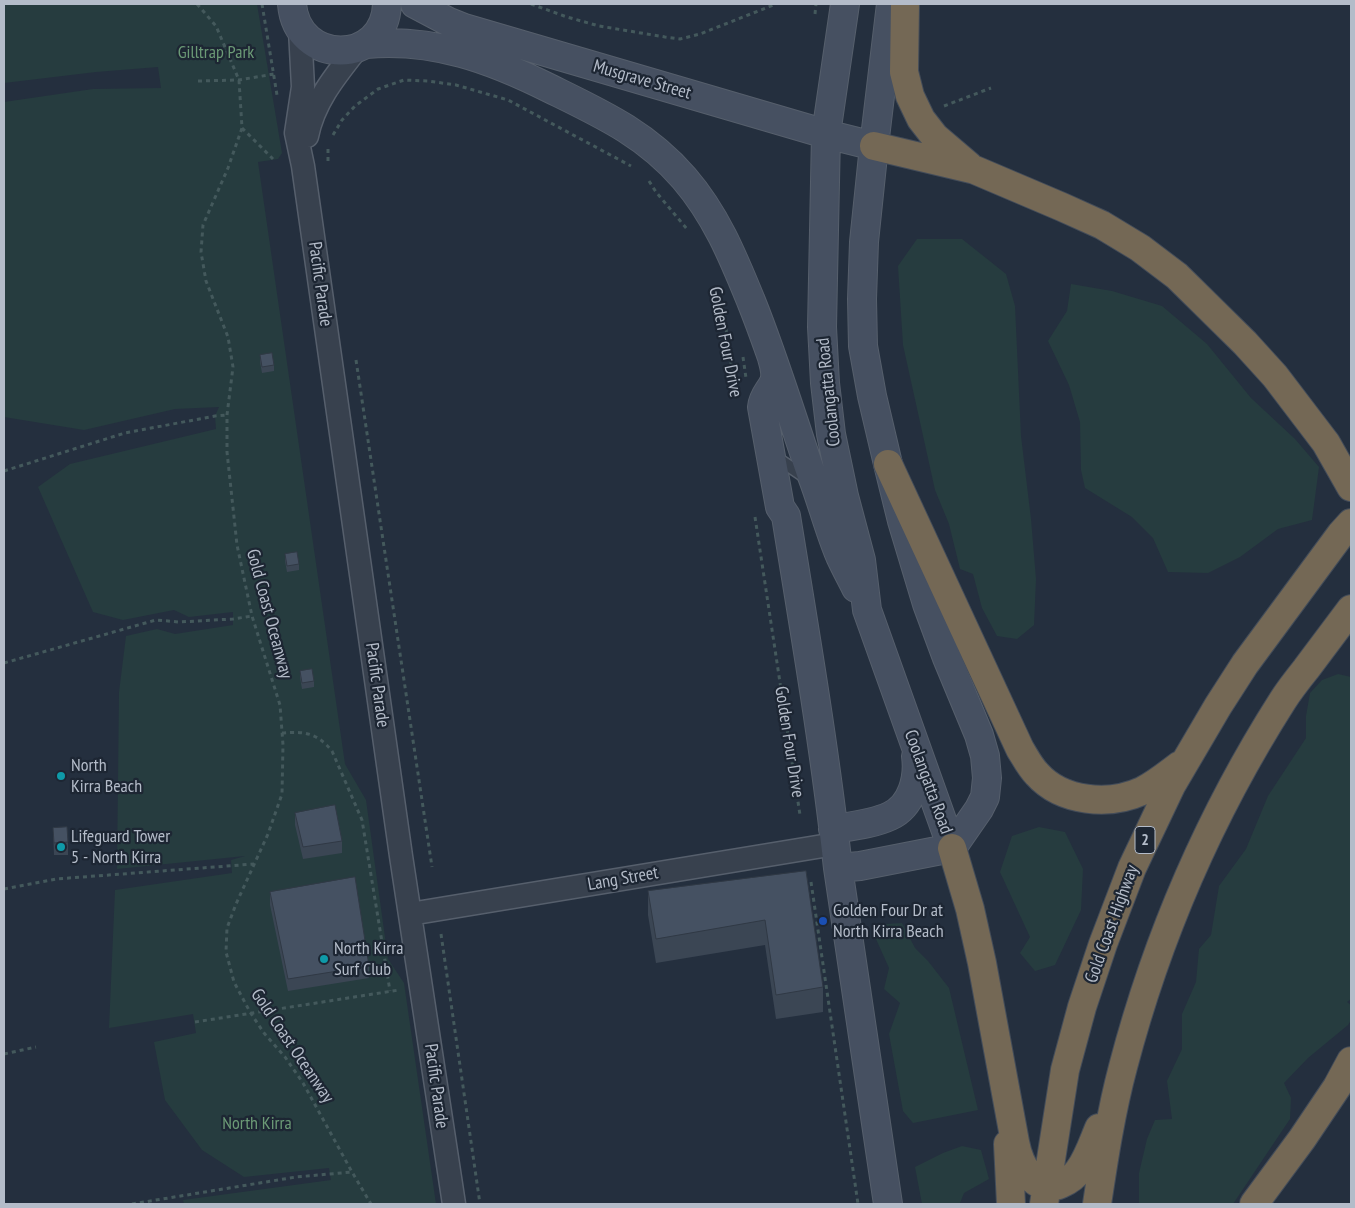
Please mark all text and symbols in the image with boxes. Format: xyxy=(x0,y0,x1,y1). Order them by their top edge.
park label: Gilltrap Park xyxy=(178,42,254,64)
street label: Musgrave Street xyxy=(591,56,693,104)
street label: Pacific Parade xyxy=(303,240,337,328)
street label: Golden Four Drive xyxy=(704,285,746,399)
street label: Coolangatta Road xyxy=(813,337,845,447)
street label: Gold Coast Oceanway xyxy=(241,547,297,681)
street label: Pacific Parade xyxy=(360,641,394,729)
street label: Golden Four Drive xyxy=(770,685,808,799)
street label: Coolangatta Road xyxy=(899,727,957,837)
place label: North Kirra Beach xyxy=(71,755,142,798)
marker: North Kirra Beach xyxy=(55,770,67,782)
place label: Lifeguard Tower 5 - North Kirra xyxy=(71,826,170,869)
road number: 2 xyxy=(1135,826,1155,854)
marker: Lifeguard Tower 5 - North Kirra xyxy=(55,841,67,853)
street label: Lang Street xyxy=(586,862,660,896)
street label: Gold Coast Highway xyxy=(1081,862,1143,986)
place label: Golden Four Dr at North Kirra Beach xyxy=(833,900,944,942)
marker: Golden Four Dr at North Kirra Beach xyxy=(817,915,829,927)
place label: North Kirra Surf Club xyxy=(334,938,403,981)
marker: North Kirra Surf Club xyxy=(318,953,330,965)
street label: Gold Coast Oceanway xyxy=(246,985,338,1107)
street label: Pacific Parade xyxy=(419,1042,453,1130)
park label: North Kirra xyxy=(222,1113,292,1135)

